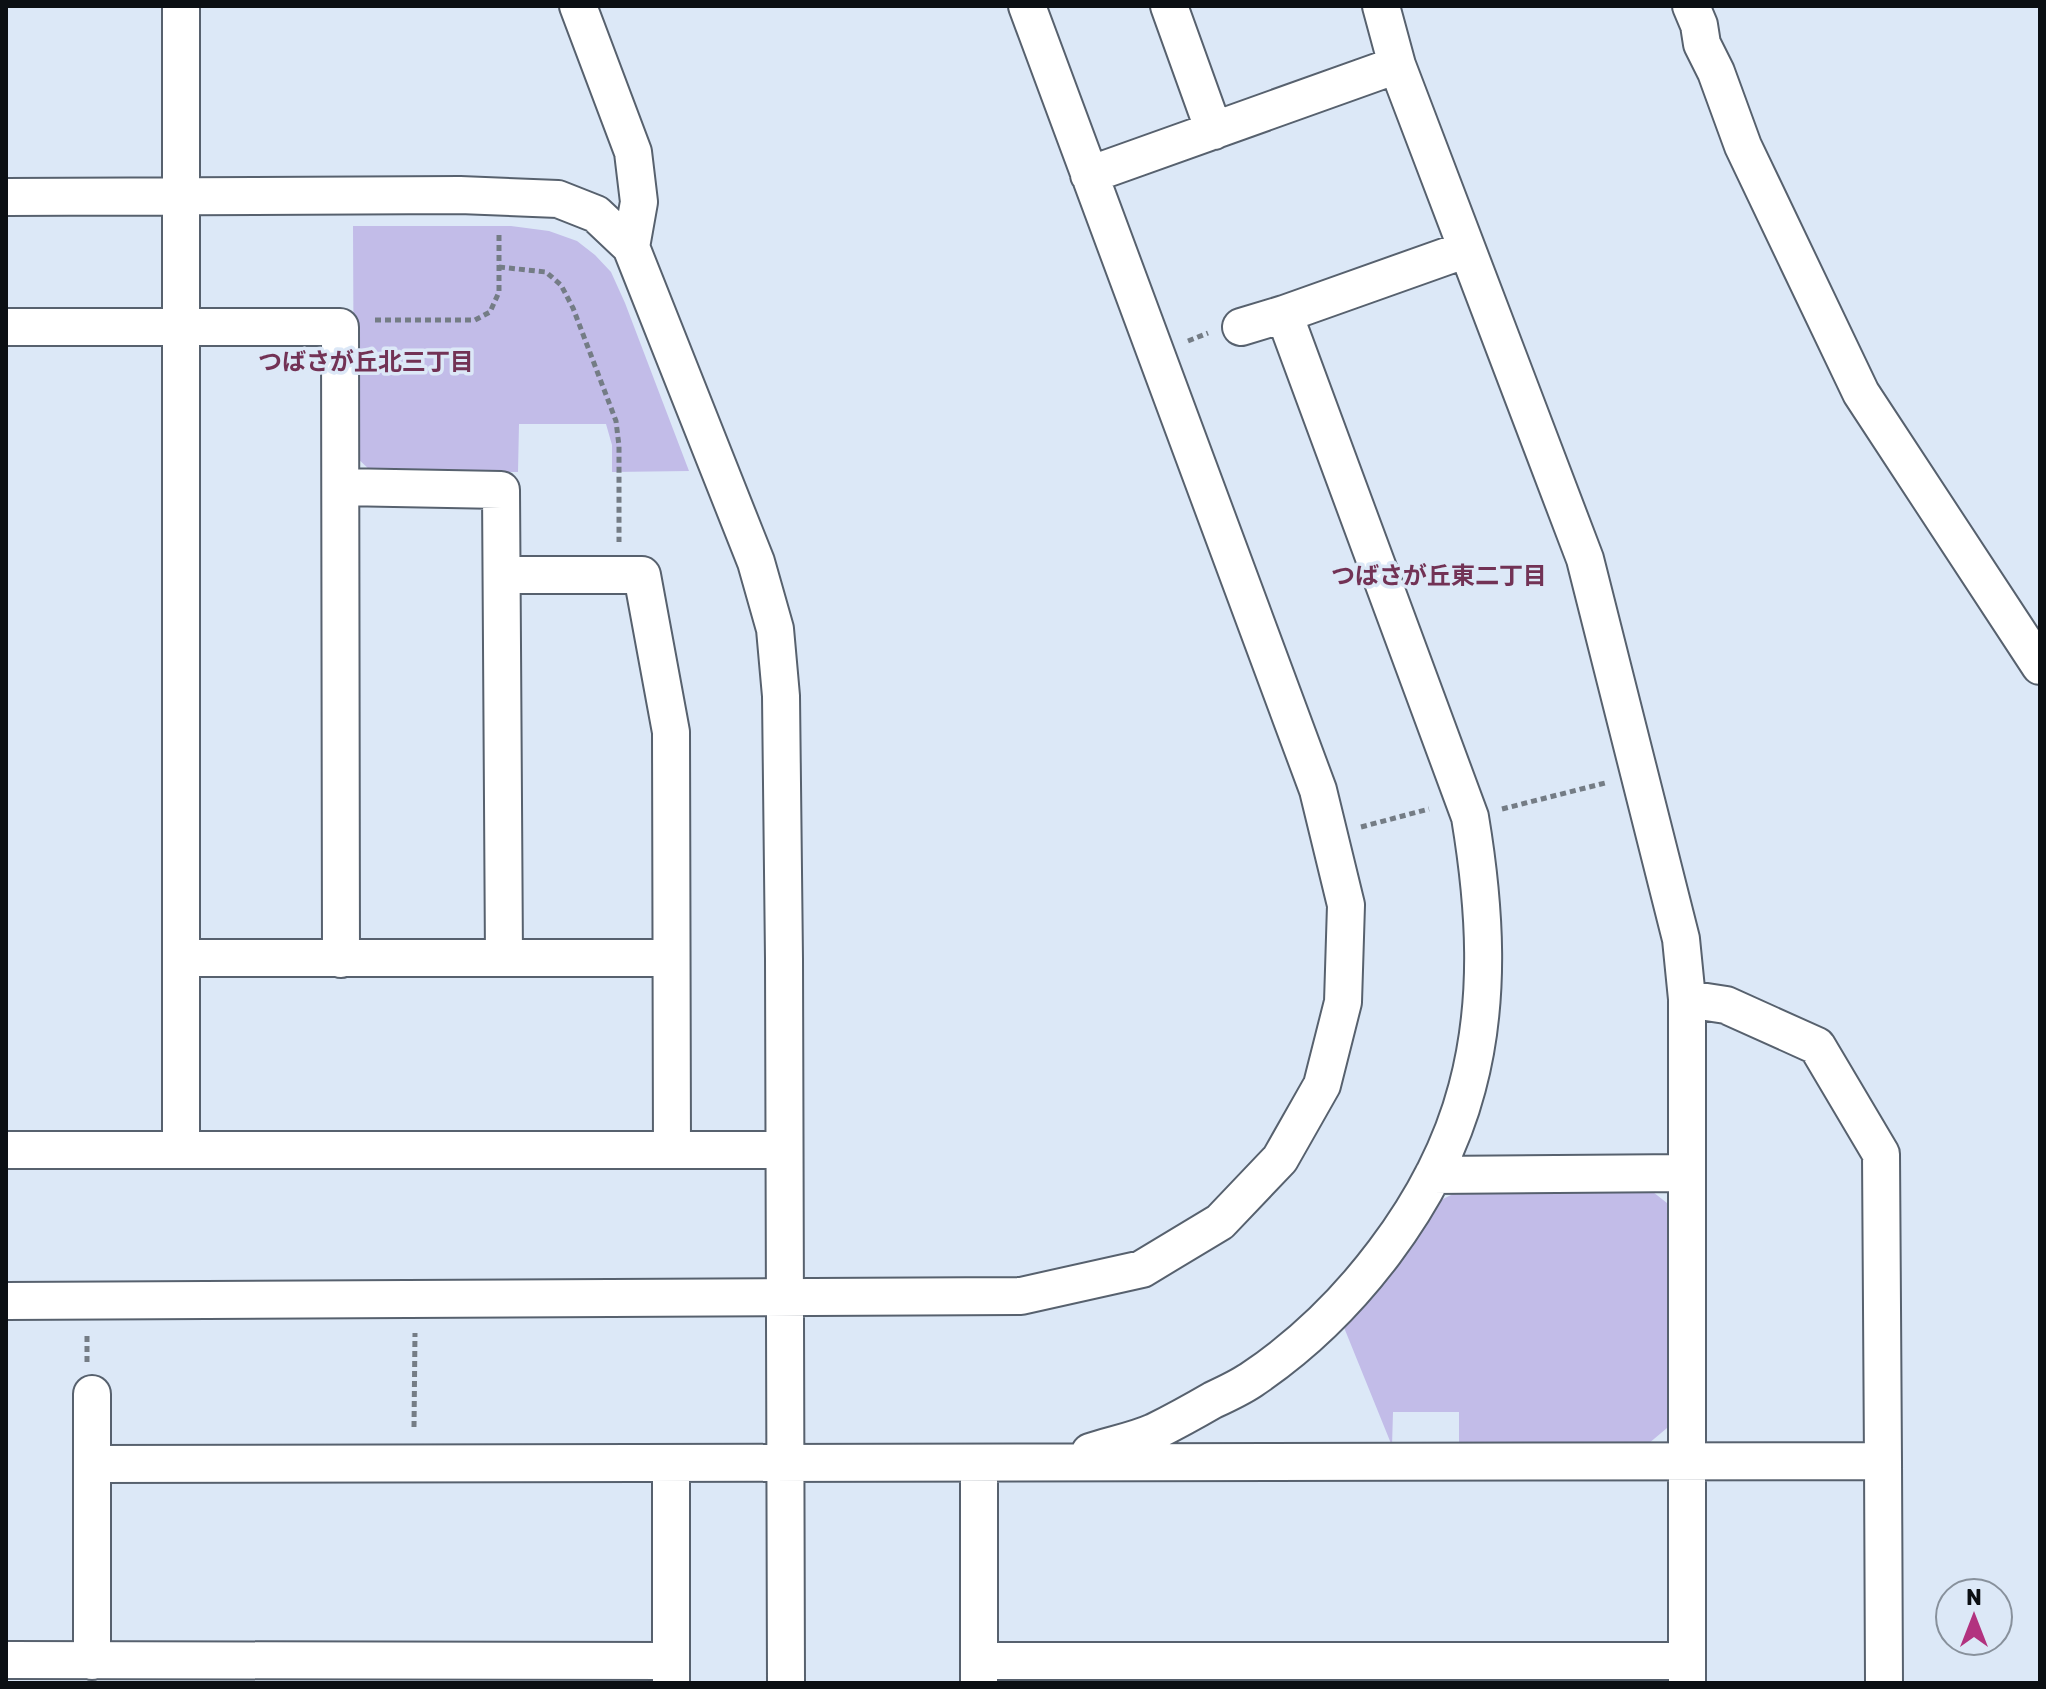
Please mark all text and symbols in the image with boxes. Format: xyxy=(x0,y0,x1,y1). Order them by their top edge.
district label: つばさが丘北三丁目 xyxy=(258,348,474,376)
district label: つばさが丘東二丁目 xyxy=(1331,562,1547,590)
north arrow xyxy=(1934,1577,2014,1657)
text: N xyxy=(1966,1584,1982,1611)

